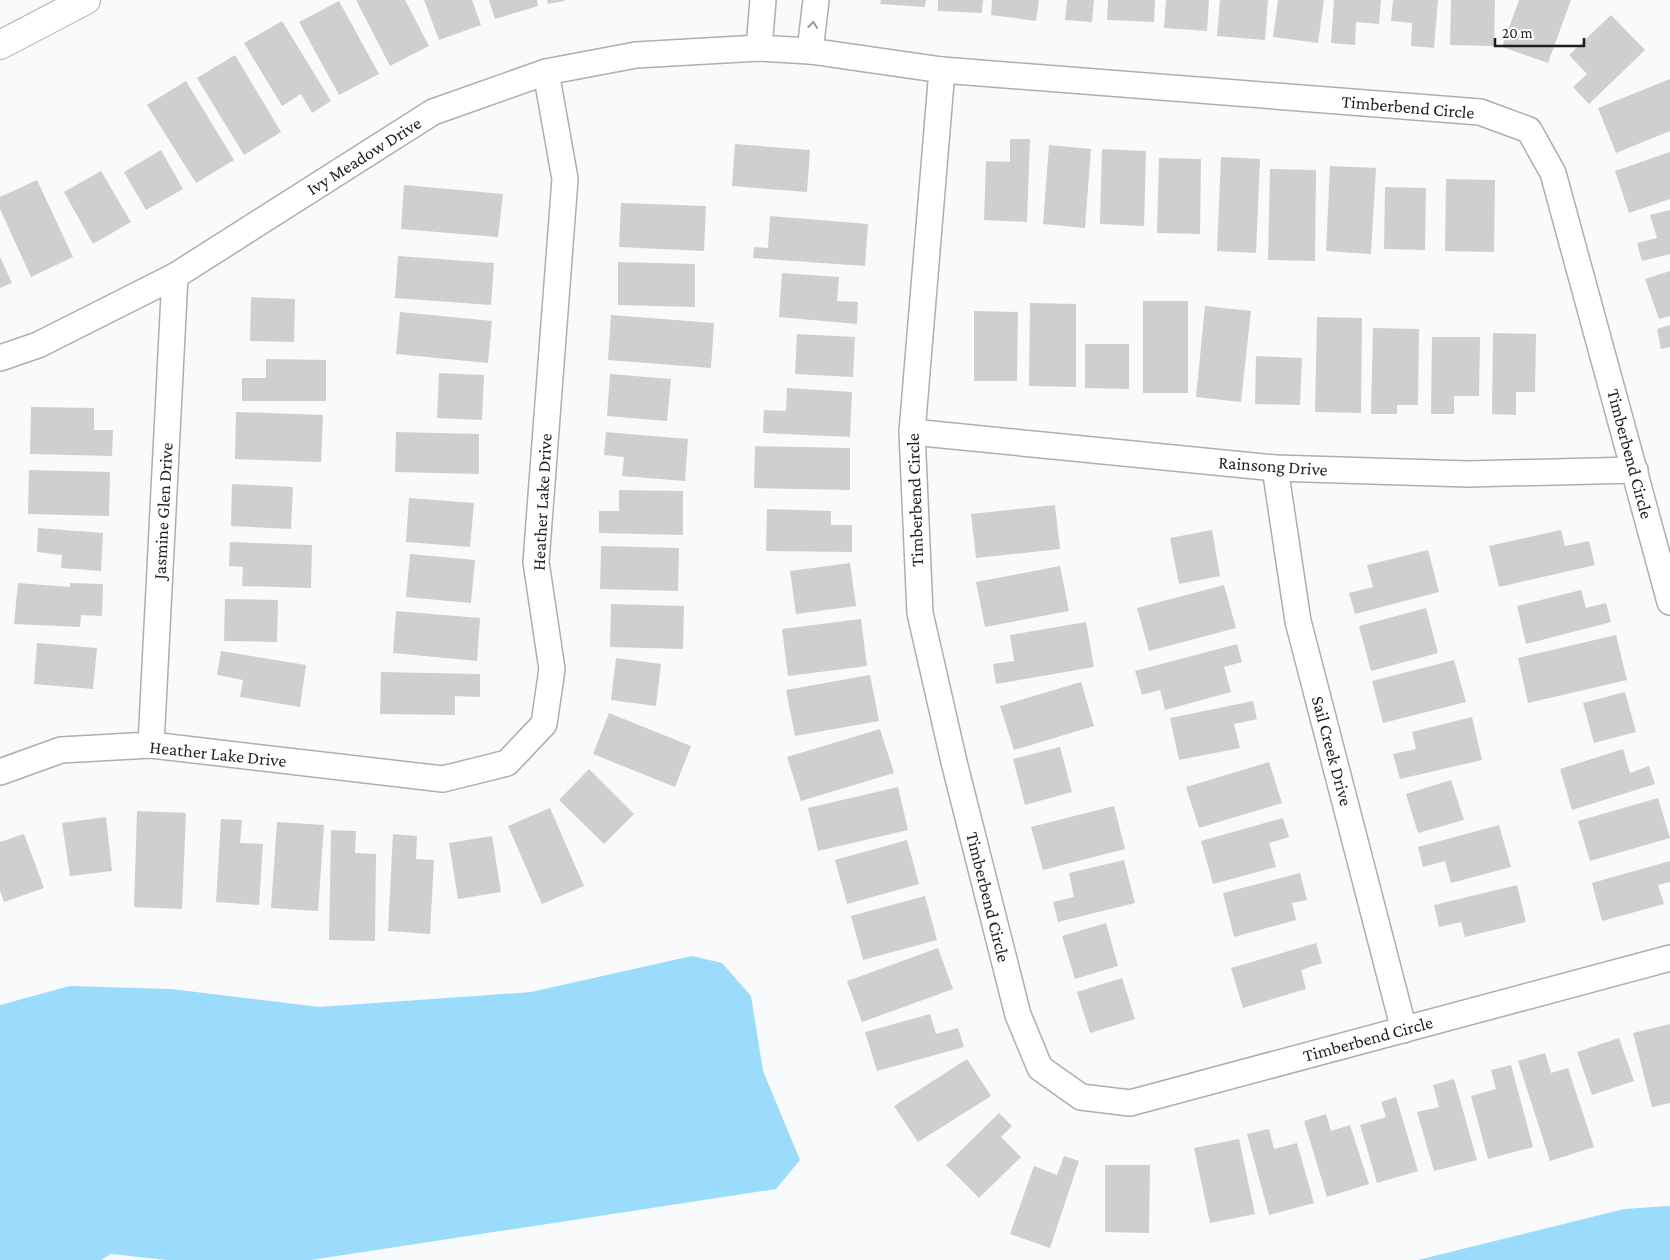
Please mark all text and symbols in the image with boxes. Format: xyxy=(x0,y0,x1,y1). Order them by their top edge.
scale bar xyxy=(1495,15,1584,47)
one-way arrow xyxy=(807,21,818,29)
text: 20 m xyxy=(1502,25,1533,41)
street label: Timberbend Circle xyxy=(1341,91,1475,123)
street label: Ivy Meadow Drive xyxy=(303,113,425,199)
street label: Timberbend Circle xyxy=(1603,387,1657,521)
street label: Heather Lake Drive xyxy=(528,433,556,571)
street label: Timberbend Circle xyxy=(903,433,927,567)
street label: Jasmine Glen Drive xyxy=(149,442,177,582)
street label: Rainsong Drive xyxy=(1218,452,1328,480)
street label: Sail Creek Drive xyxy=(1308,694,1356,808)
street label: Heather Lake Drive xyxy=(149,737,288,771)
street label: Timberbend Circle xyxy=(962,830,1014,964)
street label: Timberbend Circle xyxy=(1301,1012,1435,1066)

